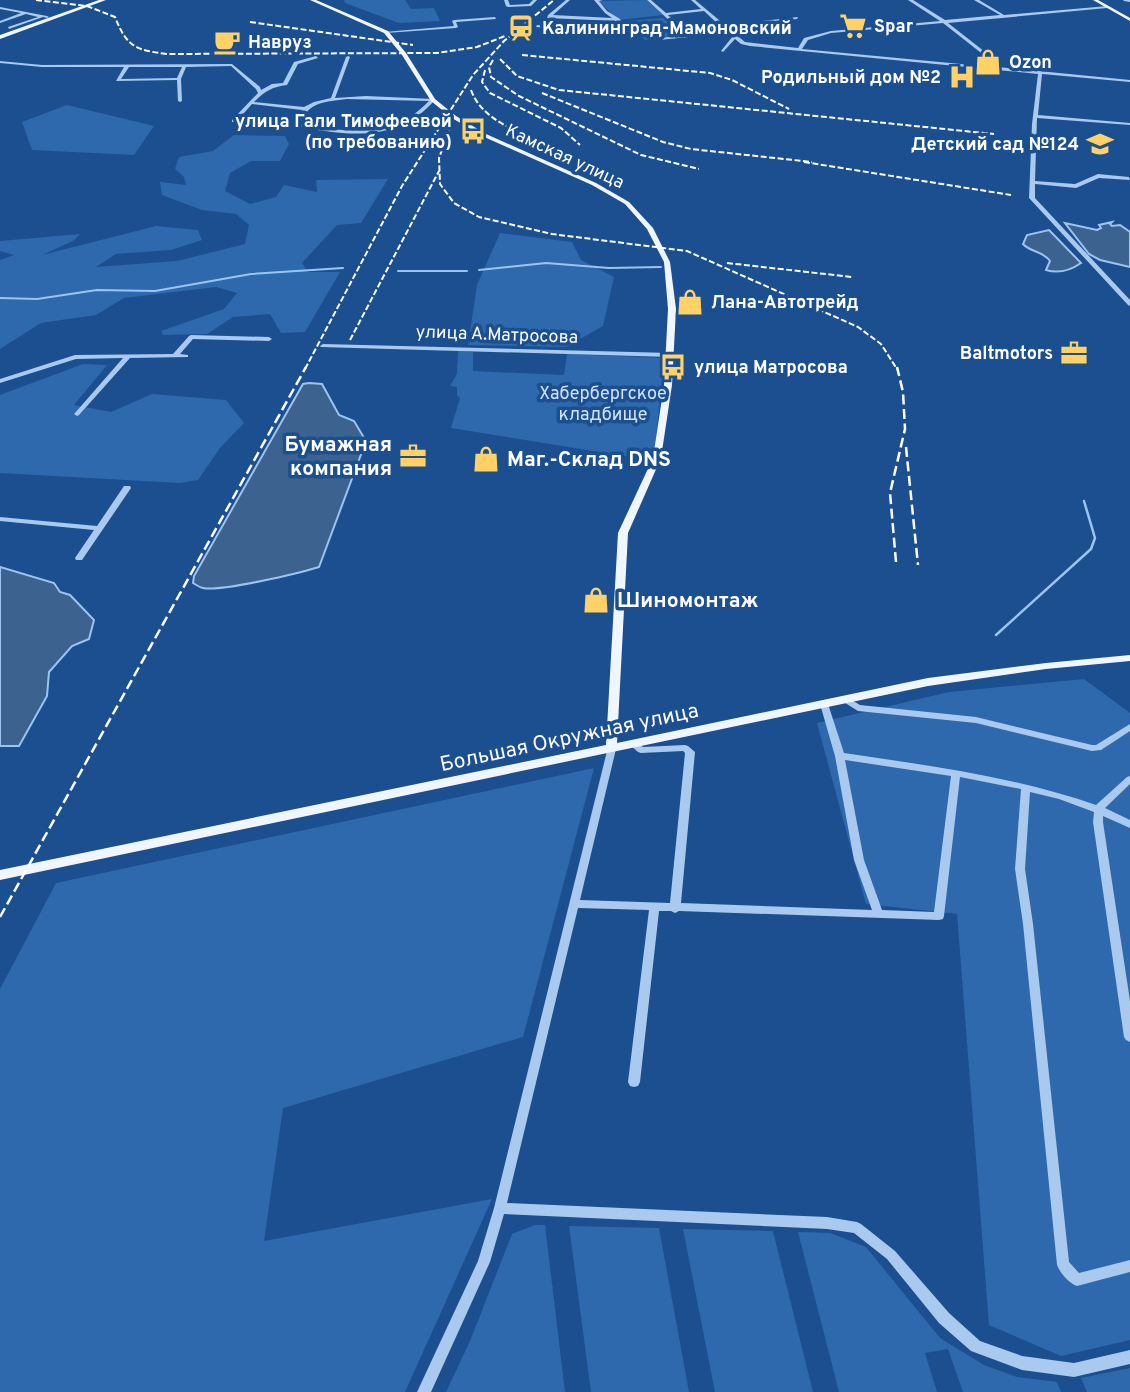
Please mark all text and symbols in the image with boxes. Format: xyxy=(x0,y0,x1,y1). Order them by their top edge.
supermarket icon: Spar xyxy=(838,11,868,41)
station icon: Калининград-Мамоновский xyxy=(506,13,536,43)
place label: Spar xyxy=(874,16,914,39)
place label: Калининград-Мамоновский xyxy=(542,18,792,41)
cafe icon: Навруз xyxy=(212,27,242,57)
place label: Навруз xyxy=(248,32,312,55)
shop icon: Ozon xyxy=(973,47,1003,77)
place label: Ozon xyxy=(1009,52,1052,75)
hospital icon: Родильный дом №2 xyxy=(947,62,977,92)
place label: Родильный дом №2 xyxy=(761,67,941,90)
place label: улица Гали Тимофеевой (по требованию) xyxy=(235,111,452,155)
bus stop icon: улица Гали Тимофеевой (по требованию) xyxy=(458,116,488,146)
street label: Камская улица xyxy=(501,120,628,195)
school or university icon: Детский сад №124 xyxy=(1085,129,1115,159)
place label: Детский сад №124 xyxy=(911,134,1079,157)
shop icon: Лана-Автотрейд xyxy=(675,287,705,317)
place label: Лана-Автотрейд xyxy=(711,292,859,315)
street label: улица А.Матросова xyxy=(415,321,579,350)
office icon: Baltmotors xyxy=(1059,338,1089,368)
place label: Baltmotors xyxy=(960,343,1053,366)
bus stop icon: улица Матросова xyxy=(658,352,688,382)
place label: улица Матросова xyxy=(694,357,848,380)
park label: Хабербергское кладбище xyxy=(539,383,667,427)
place label: Бумажная компания xyxy=(285,432,392,483)
office icon: Бумажная компания xyxy=(398,441,428,471)
shop icon: Маг.-Склад DNS xyxy=(471,444,501,474)
place label: Маг.-Склад DNS xyxy=(507,447,671,474)
shop icon: Шиномонтаж xyxy=(581,585,611,615)
place label: Шиномонтаж xyxy=(617,588,758,615)
street label: Большая Окружная улица xyxy=(437,698,701,779)

